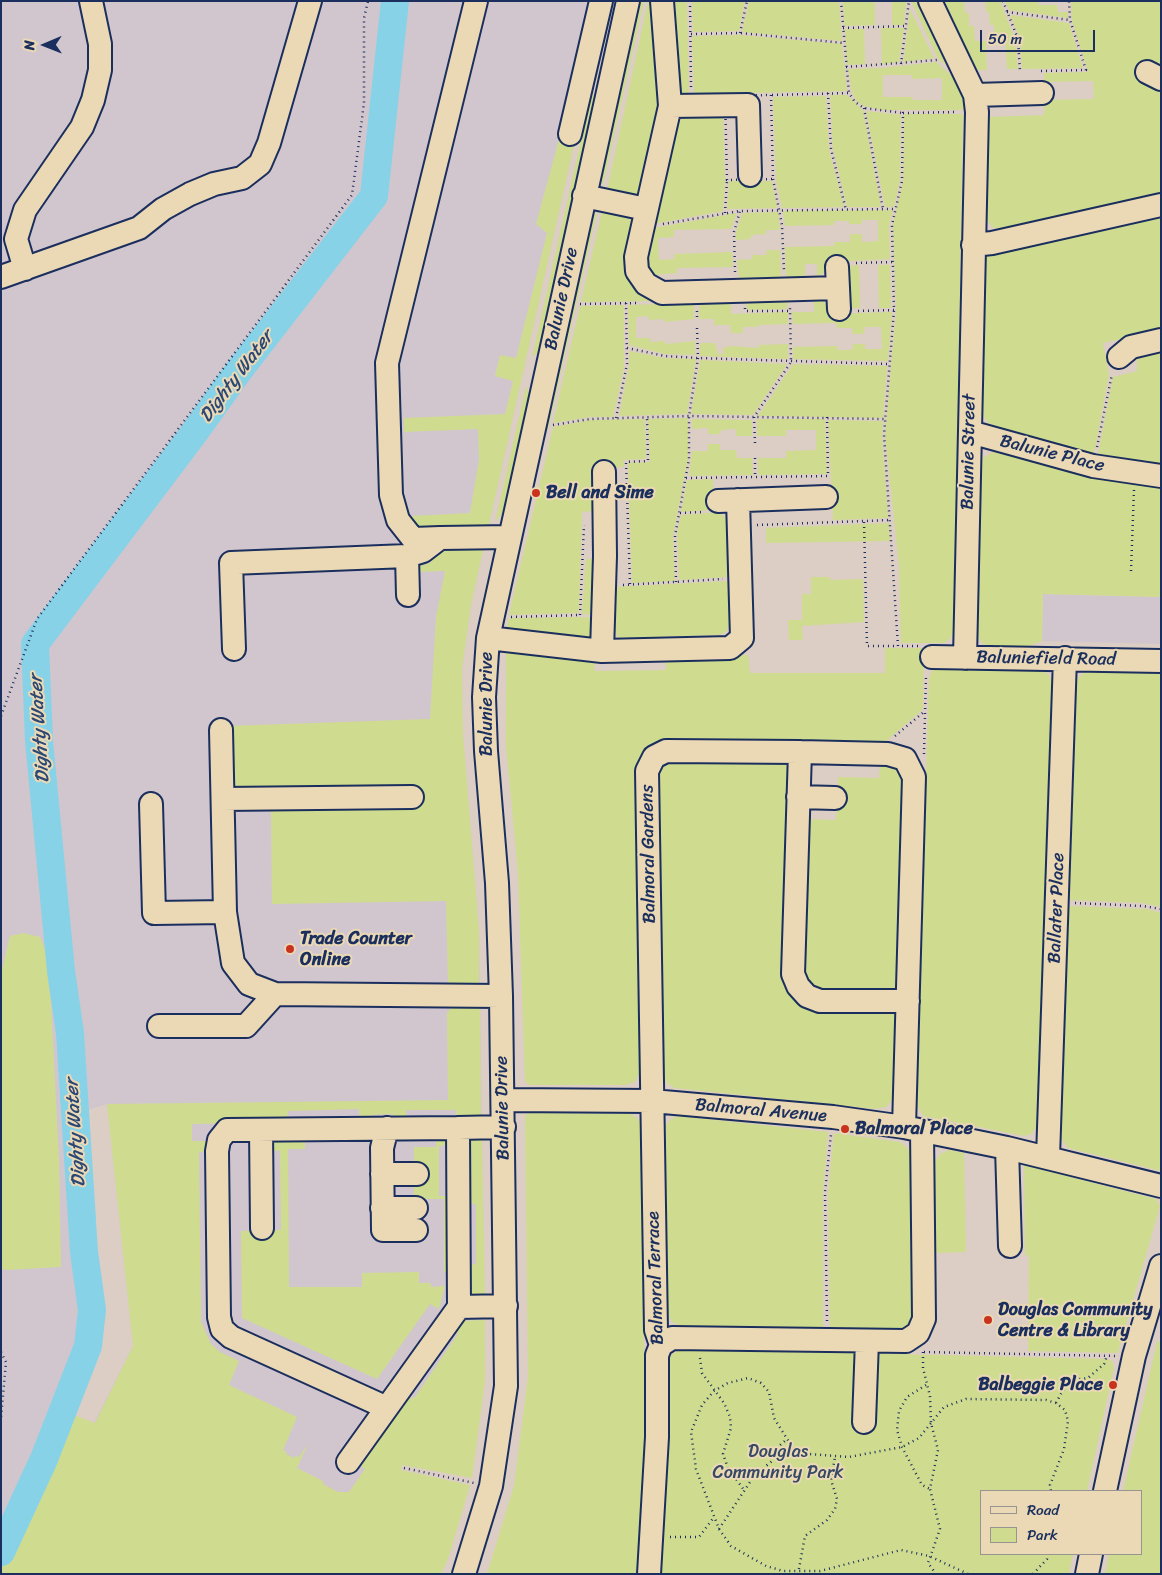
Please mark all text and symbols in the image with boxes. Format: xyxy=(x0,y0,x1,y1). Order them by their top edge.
north arrow xyxy=(20,20,70,70)
scale bar xyxy=(982,20,1097,52)
text: 50 m xyxy=(988,26,1022,52)
text: N xyxy=(17,40,42,50)
street label: Balunie Drive xyxy=(541,246,583,352)
water label: Dighty Water xyxy=(195,327,279,427)
street label: Balunie Street xyxy=(957,394,981,510)
street label: Balunie Place xyxy=(997,431,1107,477)
place label: Bell and Sime xyxy=(546,482,654,504)
marker: Bell and Sime xyxy=(530,487,542,499)
street label: Baluniefield Road xyxy=(976,647,1116,671)
street label: Balunie Drive xyxy=(476,652,498,756)
water label: Dighty Water xyxy=(25,674,55,784)
street label: Balmoral Gardens xyxy=(637,784,661,924)
street label: Ballater Place xyxy=(1044,852,1070,964)
place label: Trade Counter Online xyxy=(300,928,412,971)
marker: Trade Counter Online xyxy=(284,943,296,955)
street label: Balunie Drive xyxy=(491,1056,515,1160)
water label: Dighty Water xyxy=(61,1078,91,1188)
street label: Balmoral Avenue xyxy=(694,1094,828,1128)
place label: Balmoral Place xyxy=(855,1118,973,1140)
marker: Balmoral Place xyxy=(839,1123,851,1135)
street label: Balmoral Terrace xyxy=(643,1211,669,1345)
place label: Douglas Community Centre & Library xyxy=(998,1299,1152,1342)
marker: Douglas Community Centre & Library xyxy=(982,1314,994,1326)
place label: Balbeggie Place xyxy=(978,1374,1103,1396)
marker: Balbeggie Place xyxy=(1107,1379,1119,1391)
park label: Douglas Community Park xyxy=(712,1441,844,1484)
legend xyxy=(980,1490,1142,1555)
text: Road xyxy=(1027,1497,1059,1523)
text: Park xyxy=(1027,1522,1058,1548)

